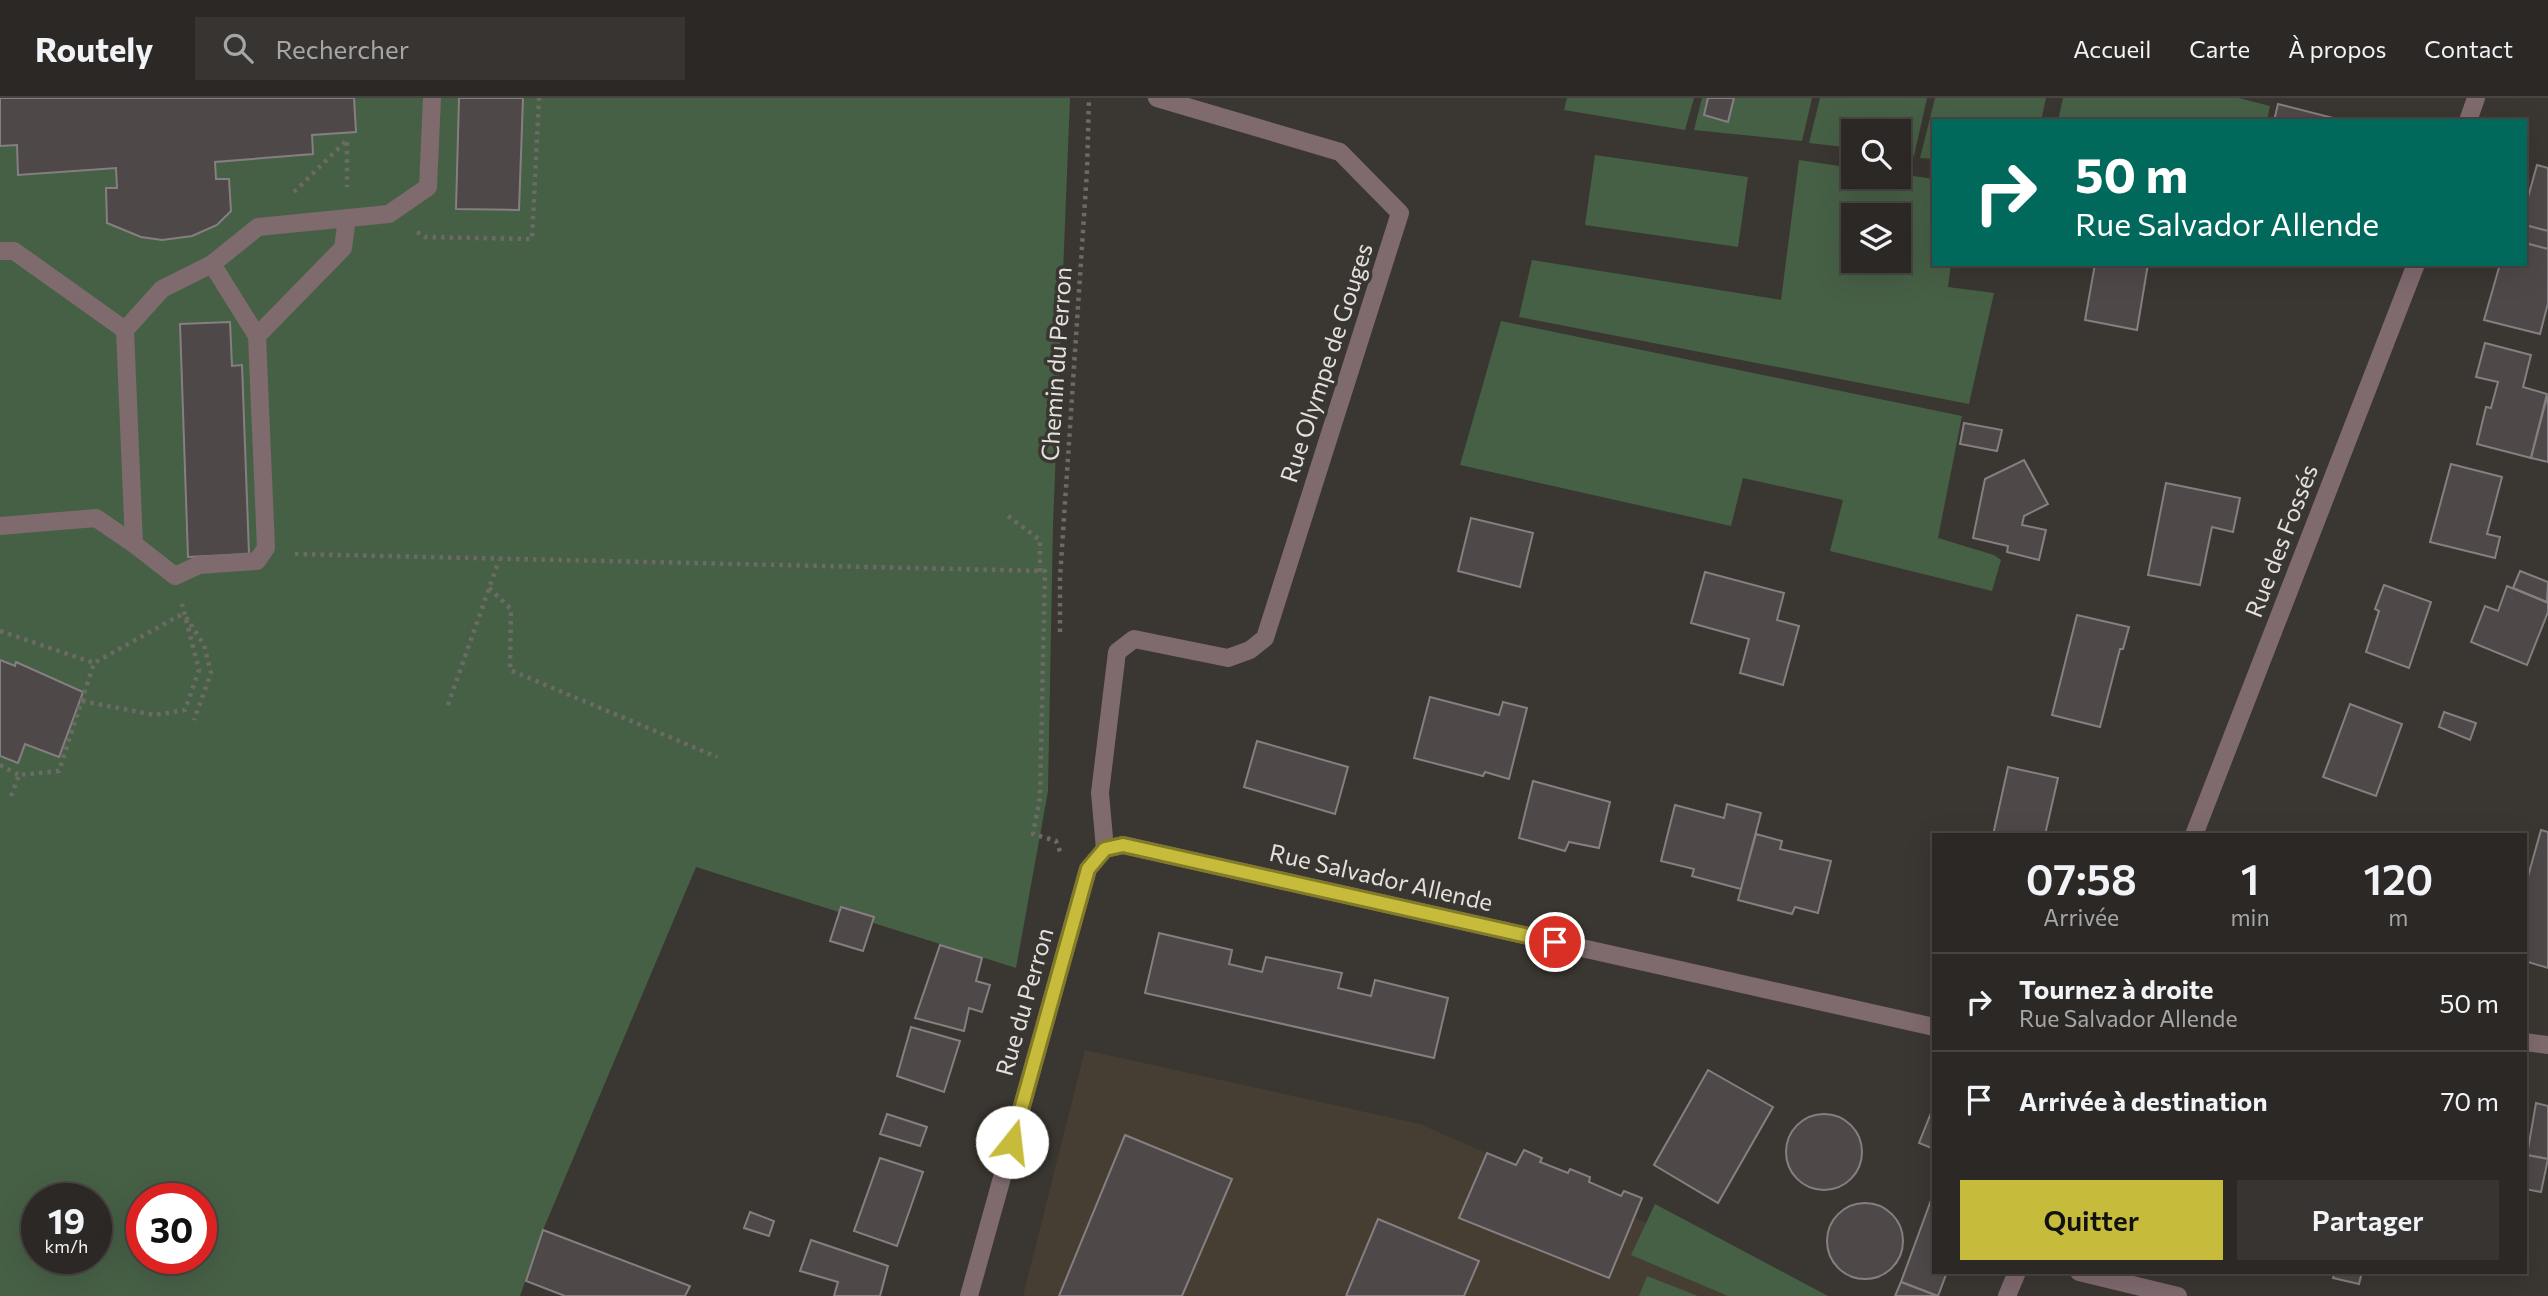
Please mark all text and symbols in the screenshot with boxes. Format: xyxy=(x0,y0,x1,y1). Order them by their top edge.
search box xyxy=(195,17,685,80)
text: Routely xyxy=(35,28,153,69)
icon: search xyxy=(219,29,257,67)
text: Rechercher xyxy=(275,33,409,64)
text: Accueil xyxy=(2073,34,2151,63)
text: Carte xyxy=(2189,34,2250,63)
text: À propos xyxy=(2288,34,2386,63)
text: Contact xyxy=(2424,34,2513,63)
map controls xyxy=(1841,119,1911,273)
button: search xyxy=(1841,119,1911,189)
text: 50 m xyxy=(2075,143,2188,203)
icon: right xyxy=(1960,147,2051,238)
button: layers xyxy=(1841,203,1911,273)
text: Rue Salvador Allende xyxy=(2075,203,2379,243)
street label: Rue Olympe de Gouges xyxy=(1273,239,1378,486)
street label: Chemin du Perron xyxy=(1034,266,1077,462)
street label: Rue des Fossés xyxy=(2238,460,2323,621)
street label: Rue Salvador Allende xyxy=(1267,837,1496,916)
text: 07:58 xyxy=(2026,852,2137,904)
text: 1 xyxy=(2241,852,2259,904)
text: 120 xyxy=(2363,852,2433,904)
text: Arrivée xyxy=(2043,903,2119,931)
text: min xyxy=(2231,903,2270,931)
text: m xyxy=(2388,903,2408,931)
pin xyxy=(1525,912,1585,972)
icon: arrive xyxy=(1536,923,1574,961)
street label: Rue du Perron xyxy=(989,924,1059,1079)
text: Tournez à droite xyxy=(2019,973,2214,1004)
icon: right xyxy=(1960,983,1998,1021)
text: 50 m xyxy=(2439,987,2499,1018)
text: Rue Salvador Allende xyxy=(2019,1004,2238,1032)
icon: arrive xyxy=(1960,1081,1998,1119)
text: Arrivée à destination xyxy=(2019,1085,2267,1116)
text: 70 m xyxy=(2441,1085,2499,1116)
position arrow xyxy=(975,1105,1049,1179)
button: Quitter xyxy=(1960,1180,2223,1260)
button: Partager xyxy=(2237,1180,2499,1260)
speed limit sign: 30 xyxy=(126,1183,217,1274)
text: 19 xyxy=(48,1198,85,1241)
text: km/h xyxy=(45,1235,88,1257)

